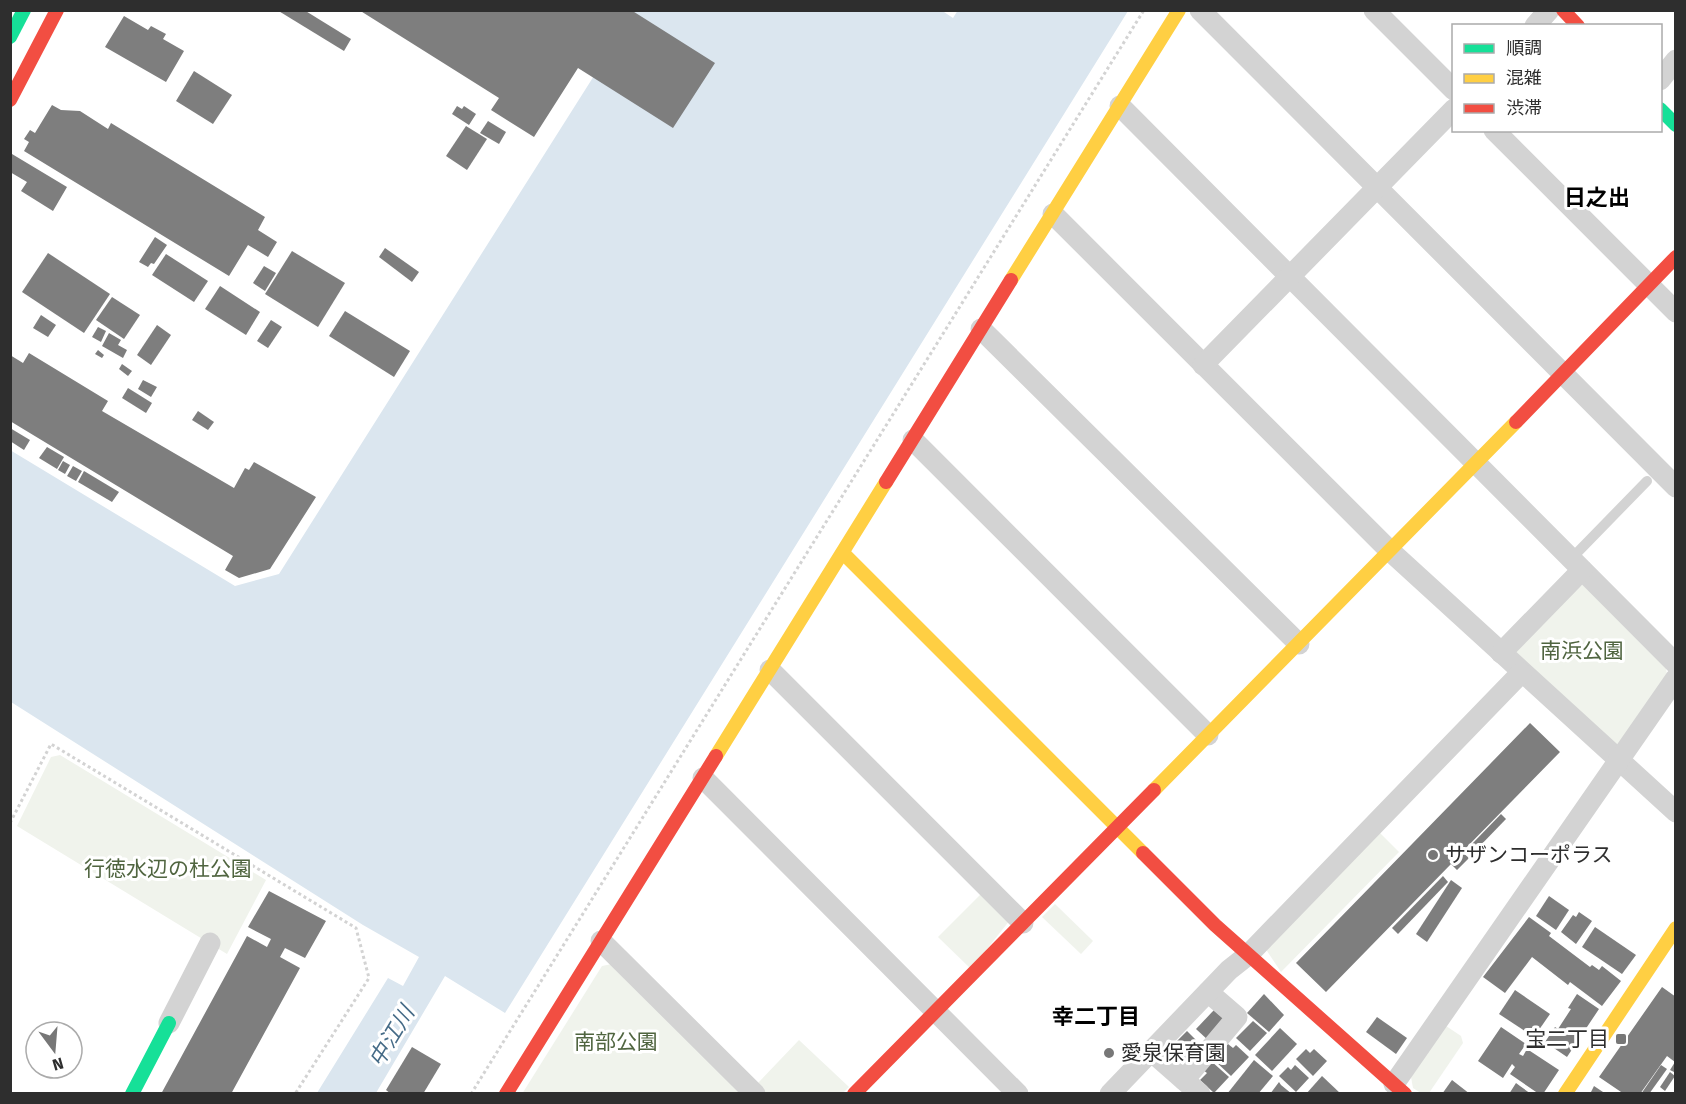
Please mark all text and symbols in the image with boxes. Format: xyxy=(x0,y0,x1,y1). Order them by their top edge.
legend xyxy=(1452,24,1662,132)
text: 順調 xyxy=(1506,37,1542,59)
text: 混雑 xyxy=(1506,67,1542,89)
text: 渋滞 xyxy=(1506,97,1542,119)
district label: 日之出 xyxy=(1564,184,1630,211)
park label: 南浜公園 xyxy=(1540,638,1624,664)
place label: サザンコーポラス xyxy=(1445,842,1613,868)
marker: サザンコーポラス xyxy=(1426,848,1440,862)
park label: 行徳水辺の杜公園 xyxy=(84,856,252,882)
water label: 中江川 xyxy=(363,999,421,1072)
district label: 幸二丁目 xyxy=(1052,1003,1140,1030)
north arrow xyxy=(24,1020,84,1080)
place label: 宝二丁目 xyxy=(1525,1026,1609,1052)
park label: 南部公園 xyxy=(574,1029,658,1055)
marker: 宝二丁目 xyxy=(1614,1032,1628,1046)
place label: 愛泉保育園 xyxy=(1121,1040,1226,1066)
marker: 愛泉保育園 xyxy=(1102,1046,1116,1060)
text: N xyxy=(50,1053,66,1075)

